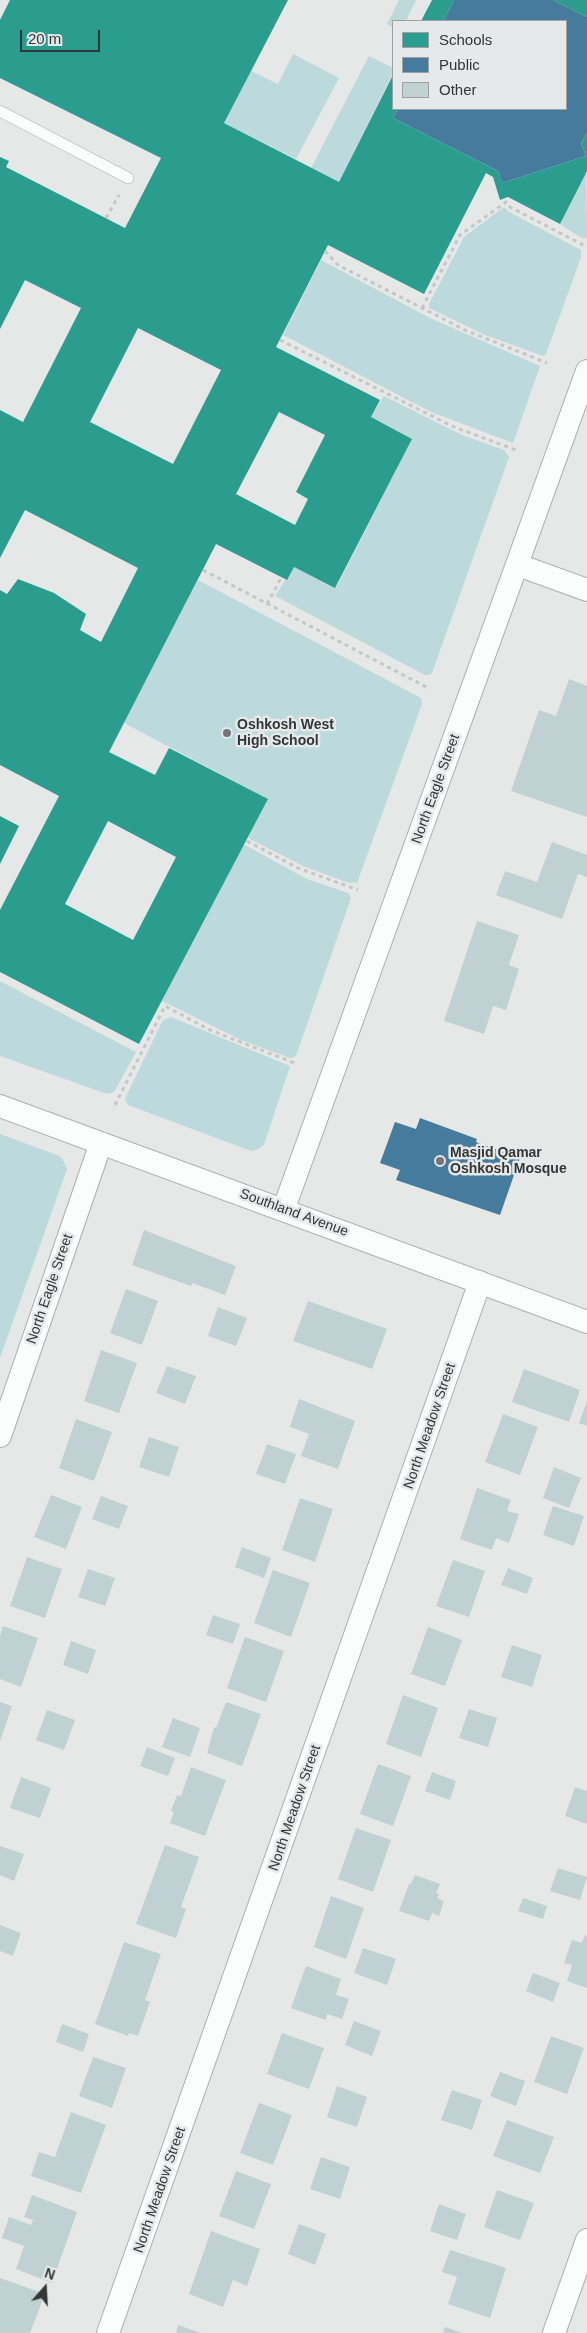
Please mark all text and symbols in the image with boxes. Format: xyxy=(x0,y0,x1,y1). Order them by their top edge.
scale bar xyxy=(22,20,102,52)
legend xyxy=(392,20,567,110)
text: 20 m xyxy=(28,30,61,47)
text: Schools xyxy=(439,31,492,48)
text: Public xyxy=(439,56,480,73)
text: Other xyxy=(439,81,477,98)
place label: Oshkosh West High School xyxy=(237,717,334,750)
marker: Oshkosh West High School xyxy=(221,727,233,739)
street label: North Eagle Street xyxy=(408,732,464,846)
place label: Masjid Qamar Oshkosh Mosque xyxy=(450,1145,567,1178)
marker: Masjid Qamar Oshkosh Mosque xyxy=(434,1155,446,1167)
street label: Southland Avenue xyxy=(237,1186,351,1240)
street label: North Eagle Street xyxy=(23,1232,77,1346)
street label: North Meadow Street xyxy=(401,1361,459,1491)
street label: North Meadow Street xyxy=(266,1743,324,1873)
street label: North Meadow Street xyxy=(131,2125,189,2255)
north arrow xyxy=(20,2263,70,2313)
text: N xyxy=(42,2265,57,2283)

